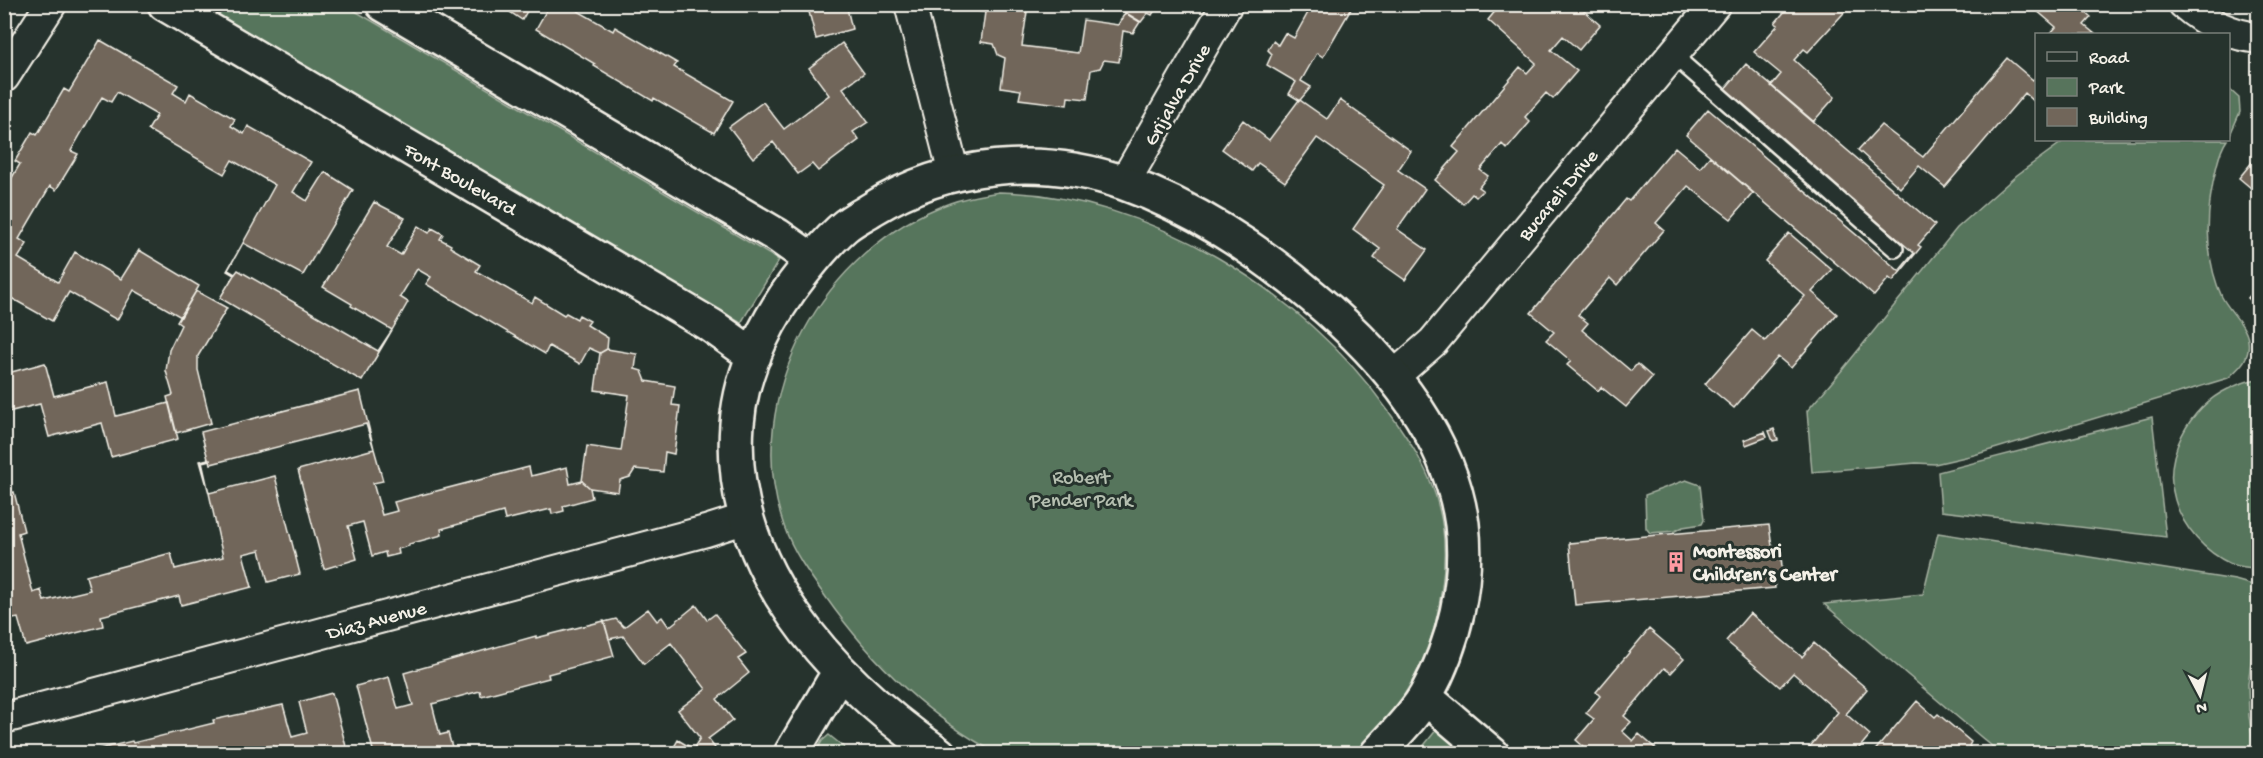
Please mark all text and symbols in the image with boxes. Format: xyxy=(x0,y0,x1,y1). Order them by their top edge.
legend xyxy=(2035,33,2230,141)
street label: Grijalva Drive xyxy=(1141,40,1218,151)
text: Road xyxy=(2089,49,2130,70)
text: Park xyxy=(2088,79,2125,100)
text: Building xyxy=(2088,109,2148,130)
street label: Font Boulevard xyxy=(398,139,522,224)
street label: Bucareli Drive xyxy=(1514,145,1605,247)
park label: Robert Pender Park xyxy=(1029,468,1135,514)
place label: Montessori Children’s Center xyxy=(1692,542,1838,588)
building icon: Montessori Children’s Center xyxy=(1664,550,1688,574)
street label: Diaz Avenue xyxy=(323,598,430,647)
north arrow xyxy=(2170,665,2230,725)
text: N xyxy=(2195,696,2208,717)

